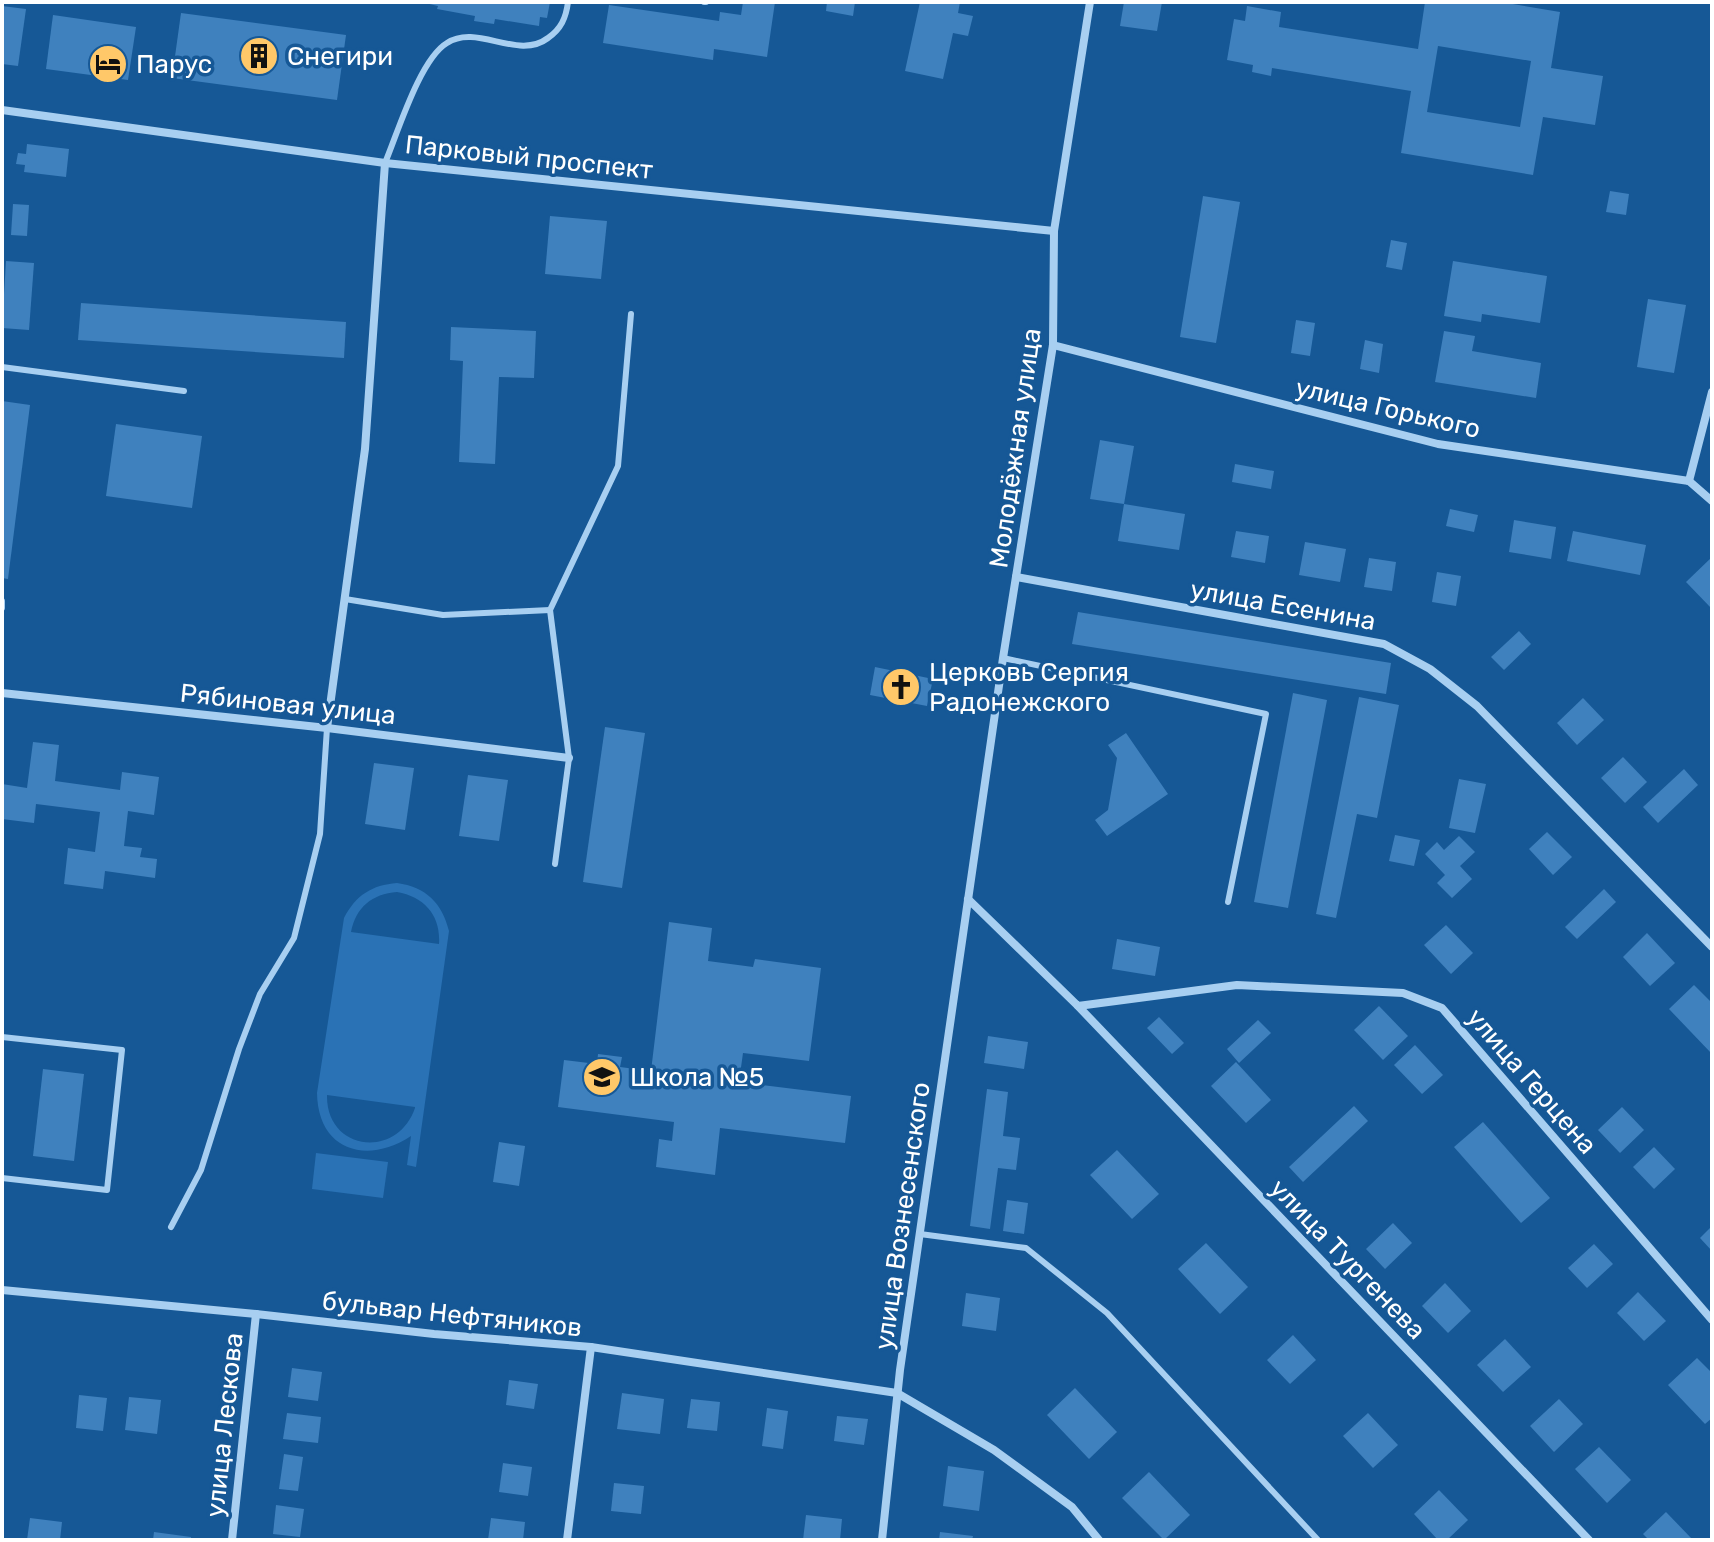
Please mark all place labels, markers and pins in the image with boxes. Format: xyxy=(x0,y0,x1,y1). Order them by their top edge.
building icon: Снегири xyxy=(238,35,280,77)
place label: Снегири xyxy=(287,41,393,72)
hotel icon: Парус xyxy=(87,43,129,85)
place label: Парус xyxy=(136,49,212,80)
place label: Церковь Сергия Радонежского xyxy=(929,657,1129,718)
church icon: Церковь Сергия Радонежского xyxy=(880,666,922,708)
school or university icon: Школа №5 xyxy=(581,1056,623,1098)
place label: Школа №5 xyxy=(630,1062,764,1093)

